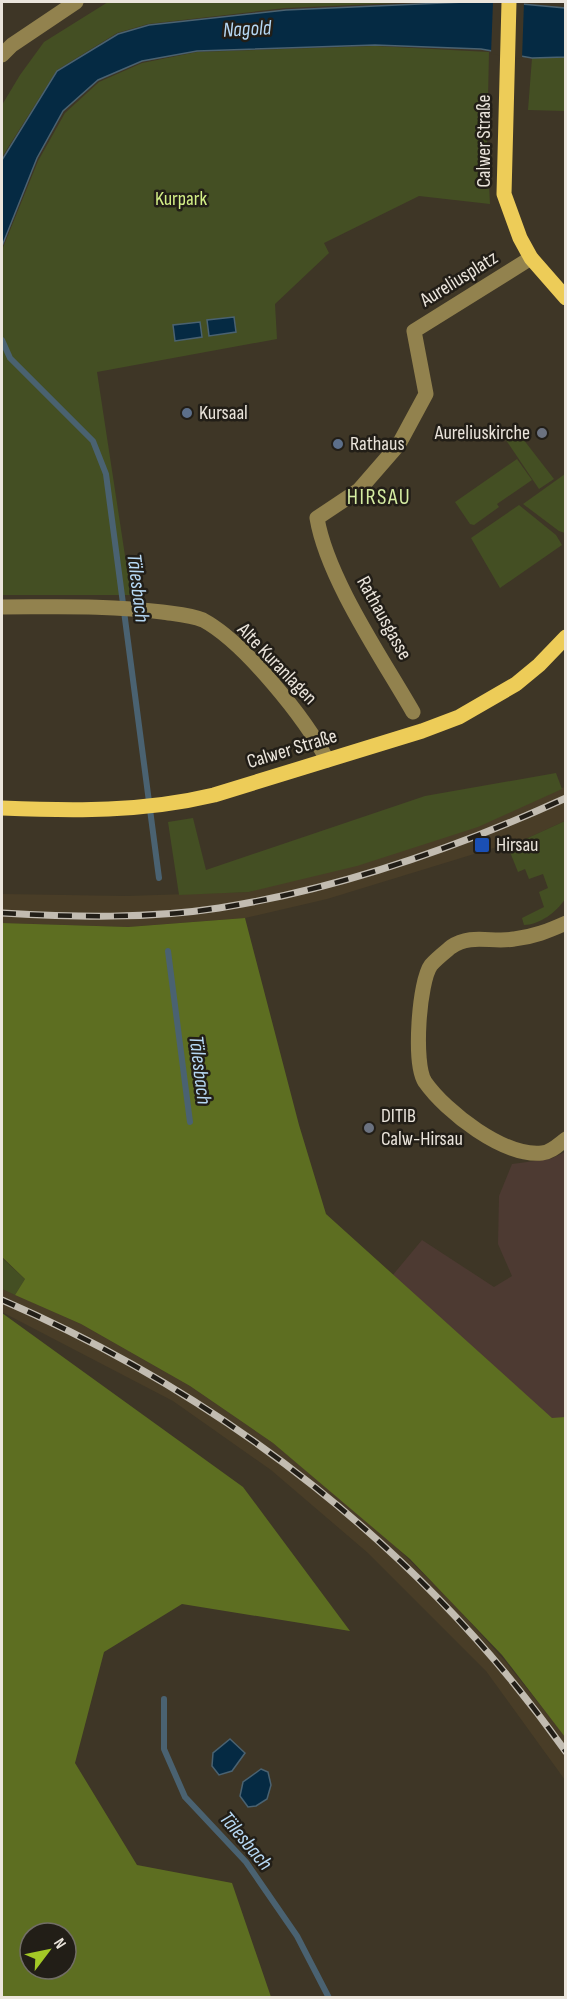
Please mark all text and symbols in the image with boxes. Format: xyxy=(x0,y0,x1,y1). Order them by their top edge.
water label: Nagold xyxy=(222,15,273,43)
street label: Calwer Straße xyxy=(472,94,496,188)
park label: Kurpark xyxy=(155,187,207,211)
street label: Aureliusplatz xyxy=(415,246,502,313)
place label: Kursaal xyxy=(199,401,248,425)
marker: Kursaal xyxy=(180,406,194,420)
place label: Aureliuskirche xyxy=(434,421,530,445)
marker: Aureliuskirche xyxy=(535,426,549,440)
place label: Rathaus xyxy=(350,432,405,456)
marker: Rathaus xyxy=(331,437,345,451)
district label: HIRSAU xyxy=(347,484,411,511)
water label: Tälesbach xyxy=(121,552,155,624)
street label: Rathausgasse xyxy=(351,572,417,664)
street label: Alte Kuranlagen xyxy=(231,617,322,710)
street label: Calwer Straße xyxy=(244,724,340,774)
place label: Hirsau xyxy=(496,833,538,857)
marker: Hirsau xyxy=(473,836,491,854)
water label: Tälesbach xyxy=(183,1034,217,1106)
place label: DITIB Calw-Hirsau xyxy=(381,1104,463,1151)
marker: DITIB Calw-Hirsau xyxy=(362,1121,376,1135)
water label: Tälesbach xyxy=(214,1807,278,1876)
north arrow xyxy=(18,1921,78,1981)
text: N xyxy=(49,1935,70,1953)

